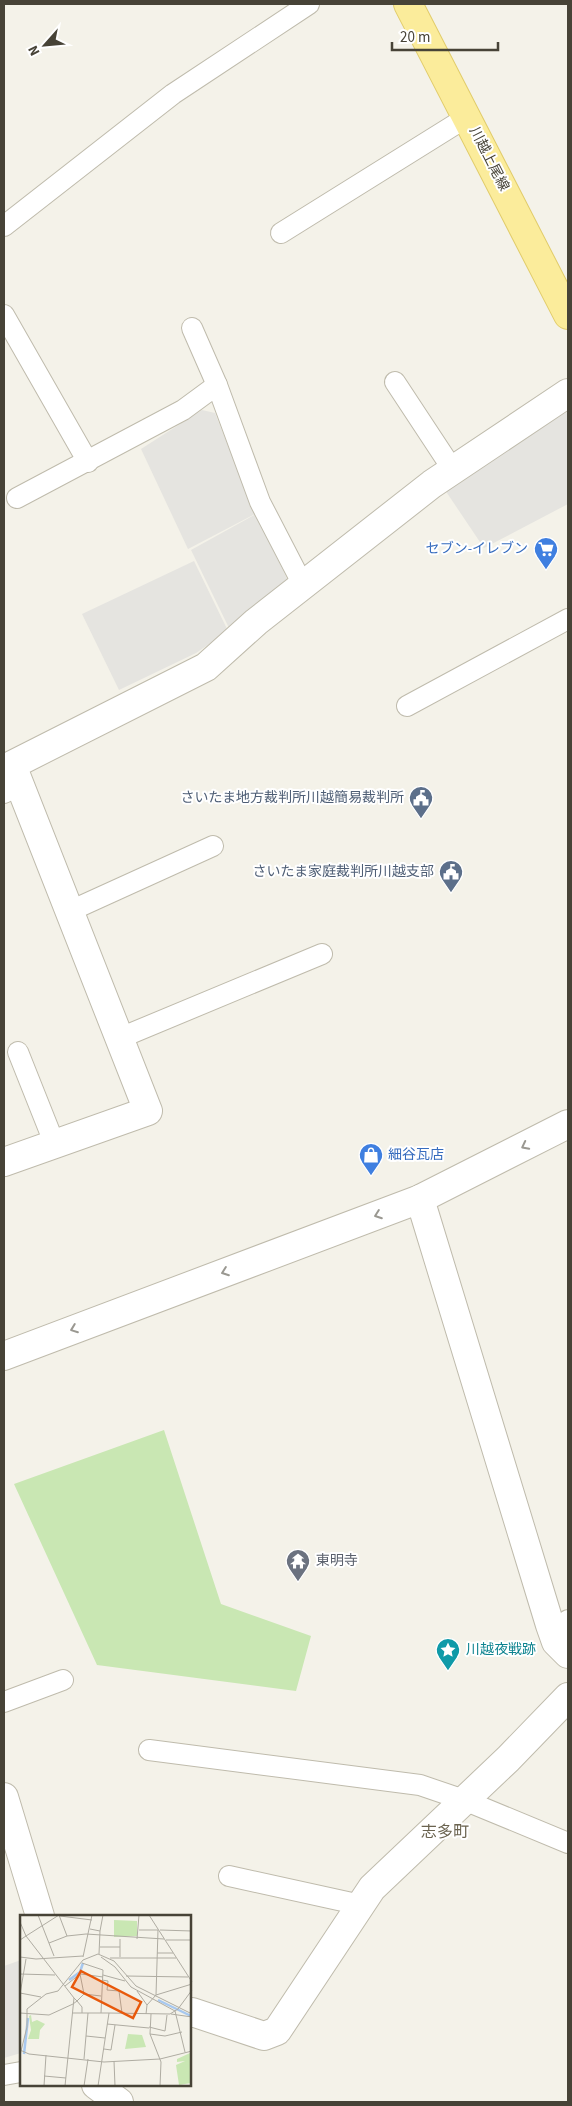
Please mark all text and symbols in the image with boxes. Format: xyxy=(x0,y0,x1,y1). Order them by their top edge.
north arrow xyxy=(20,20,70,70)
scale bar xyxy=(392,20,498,52)
text: 20 m xyxy=(400,27,430,48)
text: N xyxy=(23,42,45,59)
street label: 川越上尾線 xyxy=(464,123,514,195)
supermarket icon: セブン-イレブン xyxy=(533,536,559,570)
place label: セブン-イレブン xyxy=(426,539,528,559)
public building icon: さいたま地方裁判所川越簡易裁判所 xyxy=(408,785,434,819)
place label: さいたま地方裁判所川越簡易裁判所 xyxy=(180,788,404,808)
public building icon: さいたま家庭裁判所川越支部 xyxy=(438,859,464,893)
place label: さいたま家庭裁判所川越支部 xyxy=(252,862,434,882)
one-way arrow xyxy=(521,1140,530,1150)
shop icon: 細谷瓦店 xyxy=(358,1142,384,1176)
place label: 細谷瓦店 xyxy=(388,1145,444,1165)
one-way arrow xyxy=(374,1209,383,1219)
one-way arrow xyxy=(222,1266,230,1276)
one-way arrow xyxy=(70,1323,78,1333)
temple icon: 東明寺 xyxy=(285,1548,311,1582)
place label: 東明寺 xyxy=(316,1551,358,1571)
place icon: 川越夜戦跡 xyxy=(435,1637,461,1671)
place label: 川越夜戦跡 xyxy=(466,1640,536,1660)
district label: 志多町 xyxy=(421,1821,469,1843)
inset map xyxy=(20,1915,191,2086)

